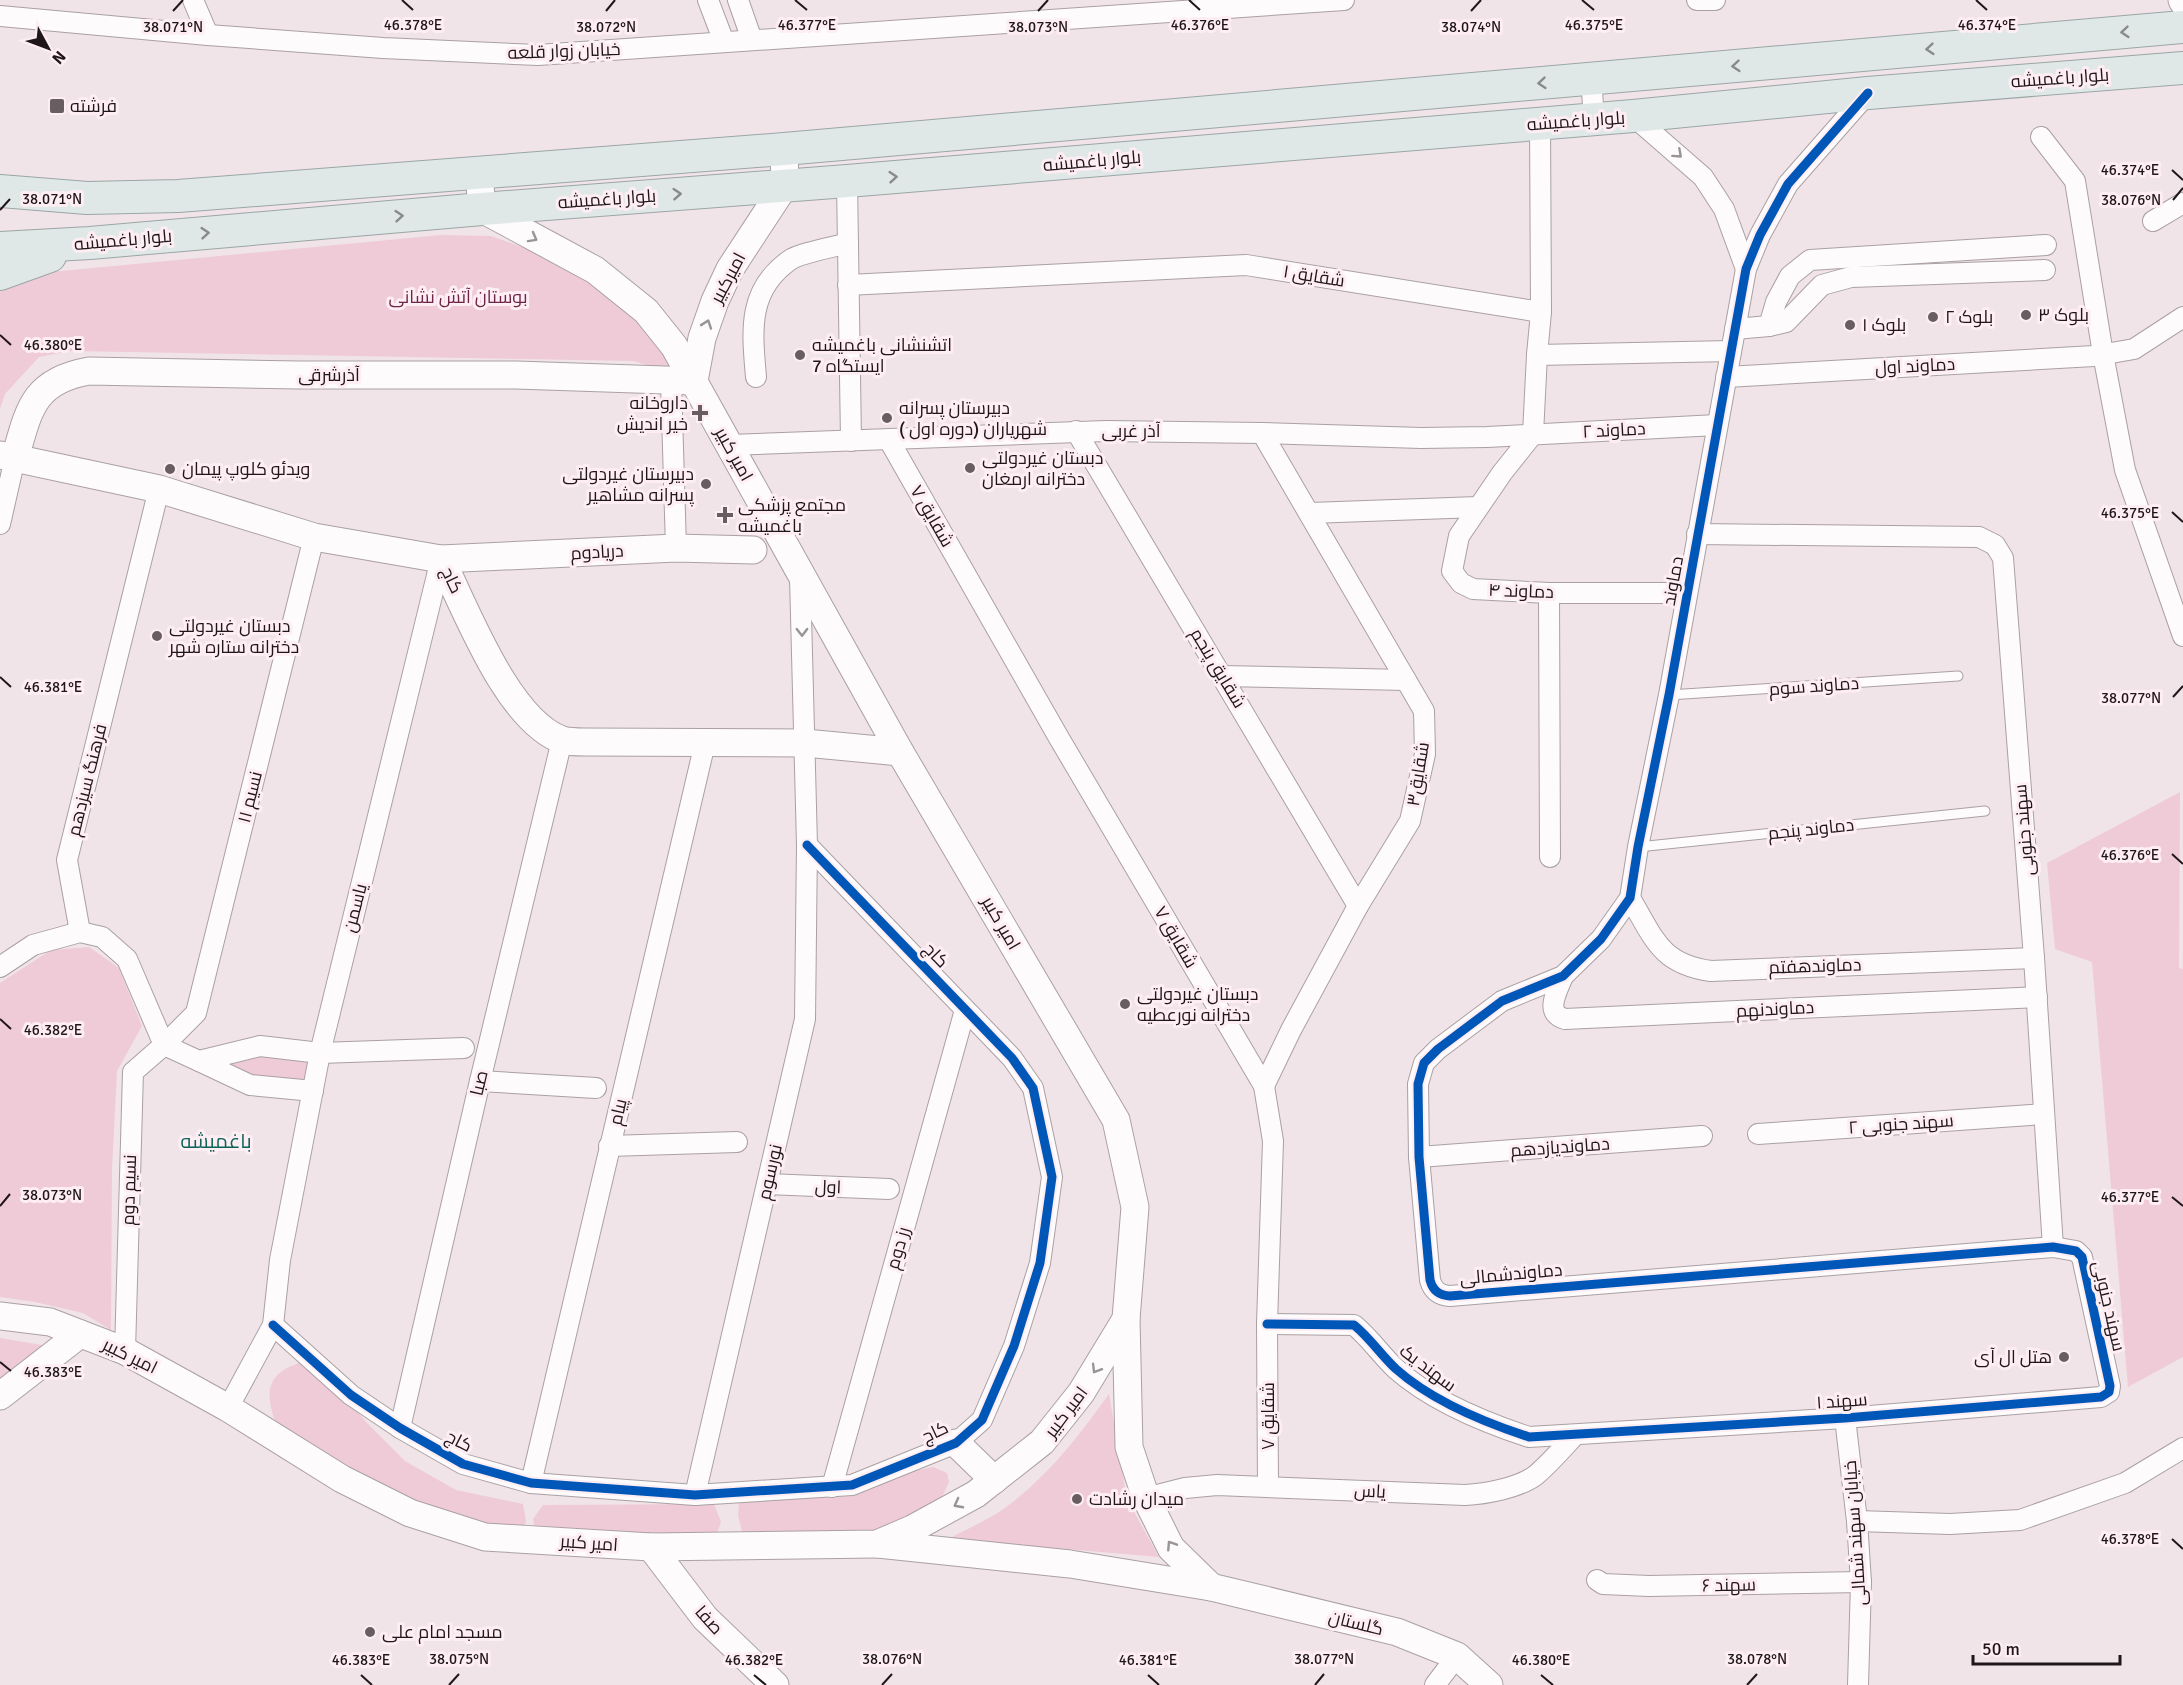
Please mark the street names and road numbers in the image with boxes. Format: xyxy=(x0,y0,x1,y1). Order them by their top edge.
street label: خیابان زوار قلعه xyxy=(507,38,621,64)
street label: بلوار باغمیشه xyxy=(2010,64,2110,92)
street label: بلوار باغمیشه xyxy=(1526,107,1626,135)
street label: بلوار باغمیشه xyxy=(1042,146,1142,176)
street label: بلوار باغمیشه xyxy=(557,185,657,213)
street label: بلوار باغمیشه xyxy=(73,225,173,255)
street label: امیرکبیر xyxy=(705,249,750,308)
street label: شقایق ۱ xyxy=(1281,260,1346,293)
street label: دماوند اول xyxy=(1874,353,1956,379)
street label: آذرشرقی xyxy=(298,364,360,386)
street label: دماوند ۲ xyxy=(1582,417,1646,443)
street label: آذر غربی xyxy=(1101,420,1161,442)
street label: امیر کبیر xyxy=(710,422,758,485)
street label: شقایق ۷ xyxy=(905,481,958,551)
street label: دریادوم xyxy=(570,540,624,565)
street label: دماوند xyxy=(1658,555,1688,607)
street label: کاج xyxy=(435,563,468,597)
street label: دماوند ۴ xyxy=(1488,579,1554,603)
street label: شقایق پنجم xyxy=(1185,624,1250,712)
street label: دماوند سوم xyxy=(1768,672,1860,701)
street label: فرهنگ سیزدهم xyxy=(62,722,113,839)
street label: شقایق۳ xyxy=(1402,740,1435,808)
street label: نسیم ۱۱ xyxy=(233,769,268,825)
street label: سهند جنوبی xyxy=(2009,783,2039,877)
street label: دماوند پنجم xyxy=(1767,814,1855,845)
street label: یاسمن xyxy=(338,881,372,935)
street label: امیر کبیر xyxy=(976,891,1025,954)
street label: شقایق ۷ xyxy=(1149,902,1202,972)
street label: کاج xyxy=(918,938,953,973)
street label: دماوندهفتم xyxy=(1768,953,1862,980)
street label: دماوندنهم xyxy=(1735,996,1815,1023)
street label: صبا xyxy=(465,1068,493,1098)
street label: پیام xyxy=(604,1096,633,1128)
street label: سهند جنوبی ۲ xyxy=(1848,1109,1954,1139)
street label: دماوندیازدهم xyxy=(1510,1133,1610,1162)
street label: نورسوم xyxy=(753,1142,788,1202)
street label: نسیم دوم xyxy=(117,1154,142,1226)
street label: اول xyxy=(814,1176,842,1198)
street label: رز دوم xyxy=(881,1224,915,1272)
street label: دماوندشمالی xyxy=(1459,1259,1563,1289)
street label: سهند جنوبی xyxy=(2088,1259,2130,1353)
street label: امیر کبیر xyxy=(98,1333,161,1379)
street label: سهند یک xyxy=(1395,1340,1461,1396)
street label: امیر کبیر xyxy=(1039,1382,1092,1443)
street label: شقایق ۷ xyxy=(1257,1382,1280,1450)
street label: سهند ۱ xyxy=(1816,1388,1868,1414)
street label: کاج xyxy=(918,1416,952,1449)
street label: کاج xyxy=(442,1425,476,1458)
street label: خیابان سهند شمالی xyxy=(1839,1460,1871,1606)
street label: یاس xyxy=(1353,1479,1387,1503)
street label: امیر کبیر xyxy=(558,1530,619,1556)
street label: سهند ۶ xyxy=(1702,1574,1756,1596)
street label: صفا xyxy=(690,1601,728,1639)
street label: گلستان xyxy=(1326,1606,1386,1640)

